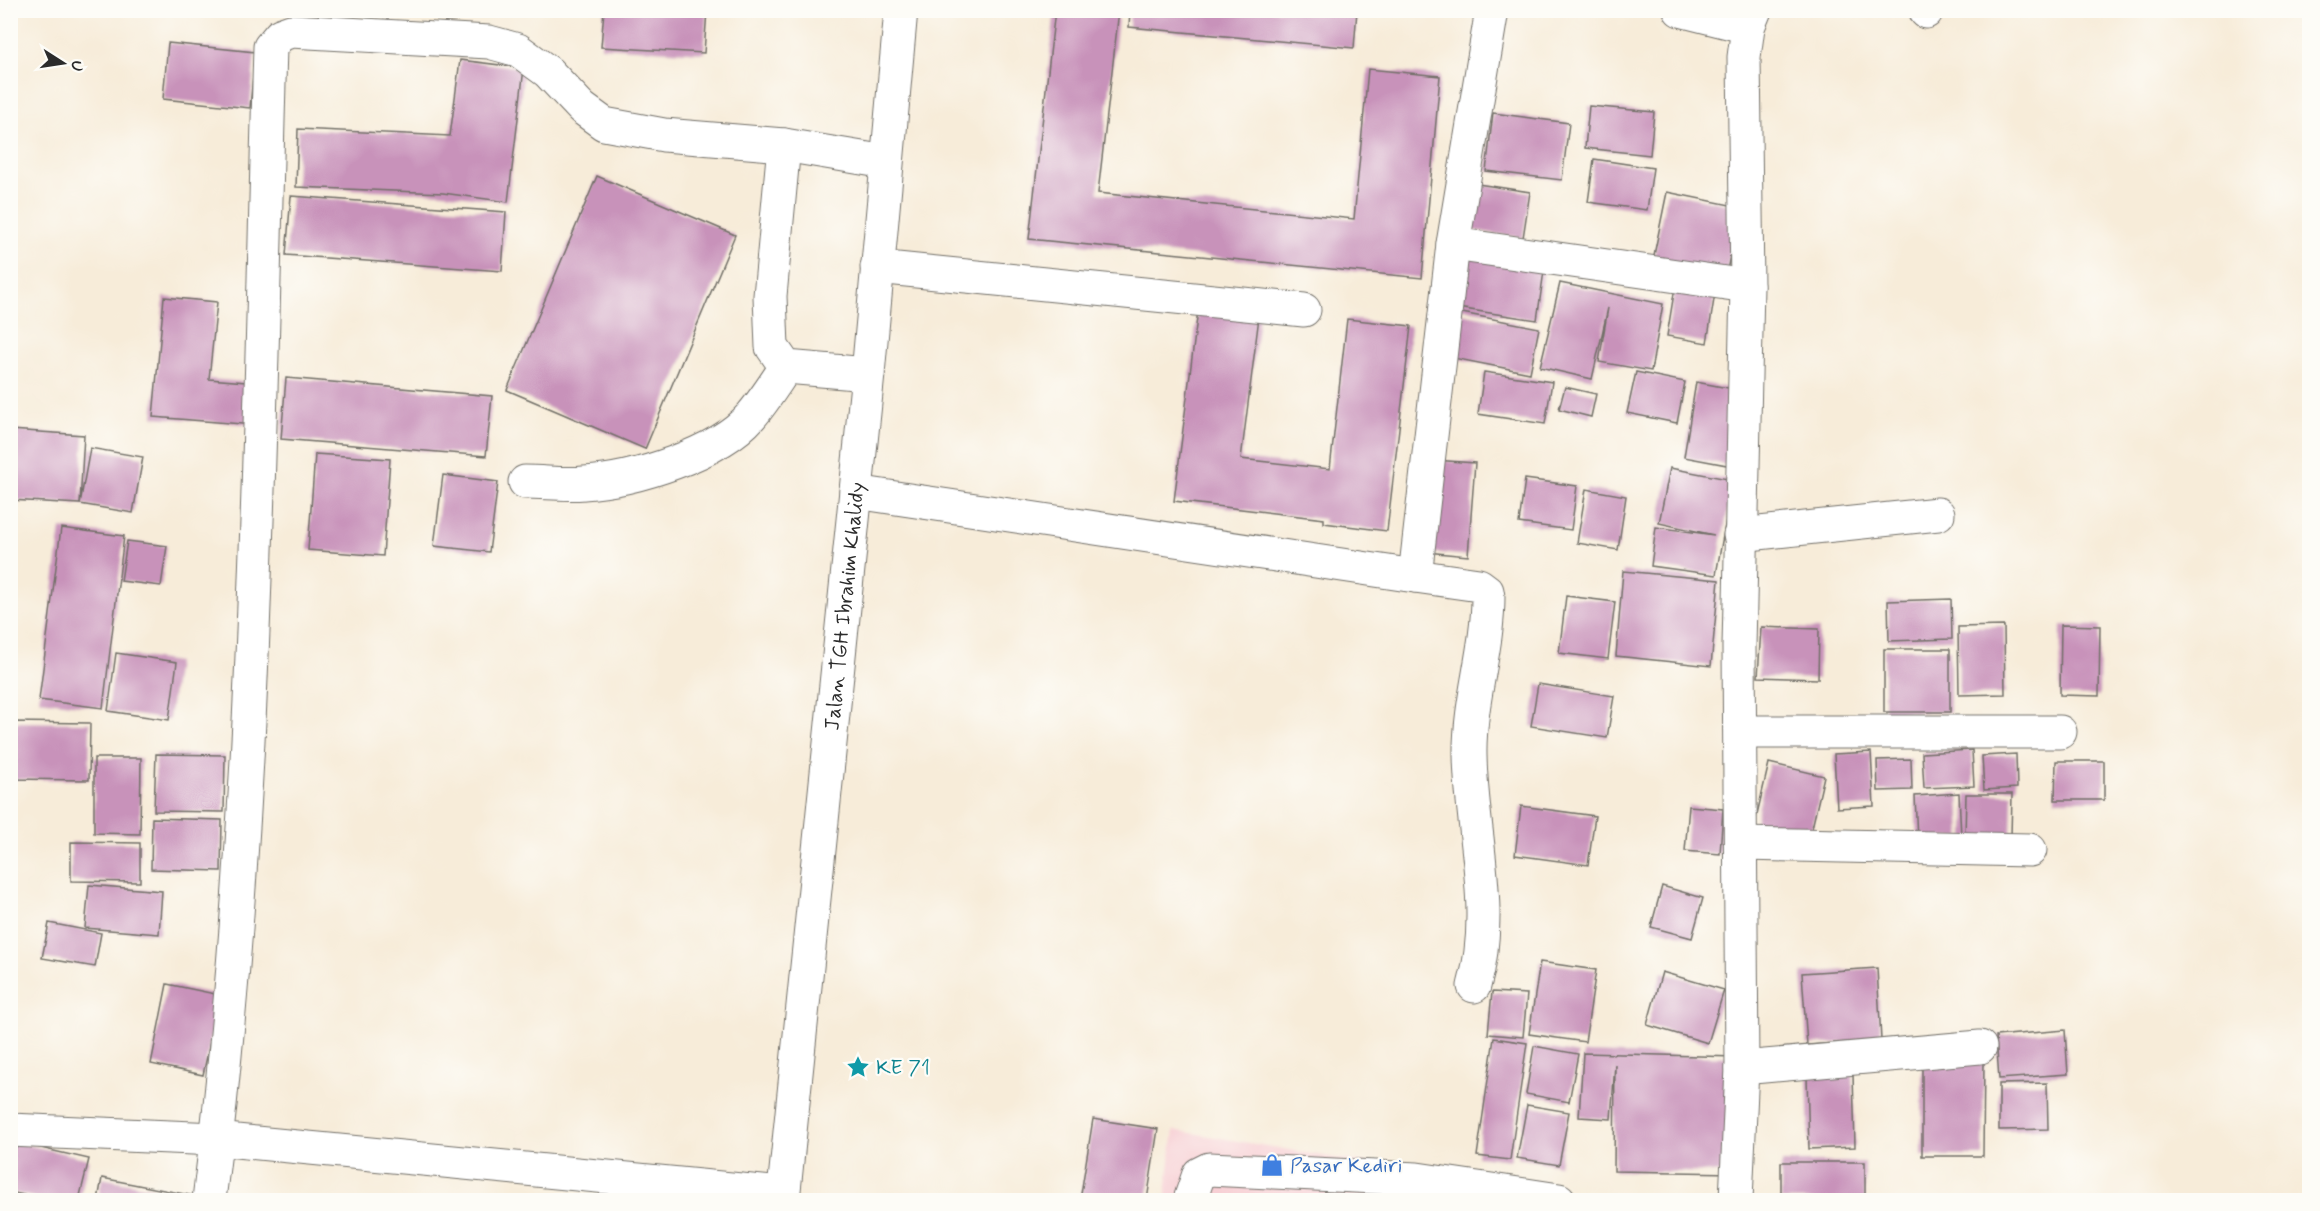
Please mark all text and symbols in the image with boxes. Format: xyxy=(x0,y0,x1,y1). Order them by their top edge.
north arrow xyxy=(33,33,93,93)
text: U xyxy=(65,59,88,73)
street label: Jalan TGH Ibrahim Khalidy xyxy=(818,481,872,732)
place icon: KE 71 xyxy=(845,1054,871,1080)
place label: KE 71 xyxy=(876,1054,930,1082)
shop icon: Pasar Kediri xyxy=(1259,1152,1285,1178)
place label: Pasar Kediri xyxy=(1290,1152,1403,1180)

